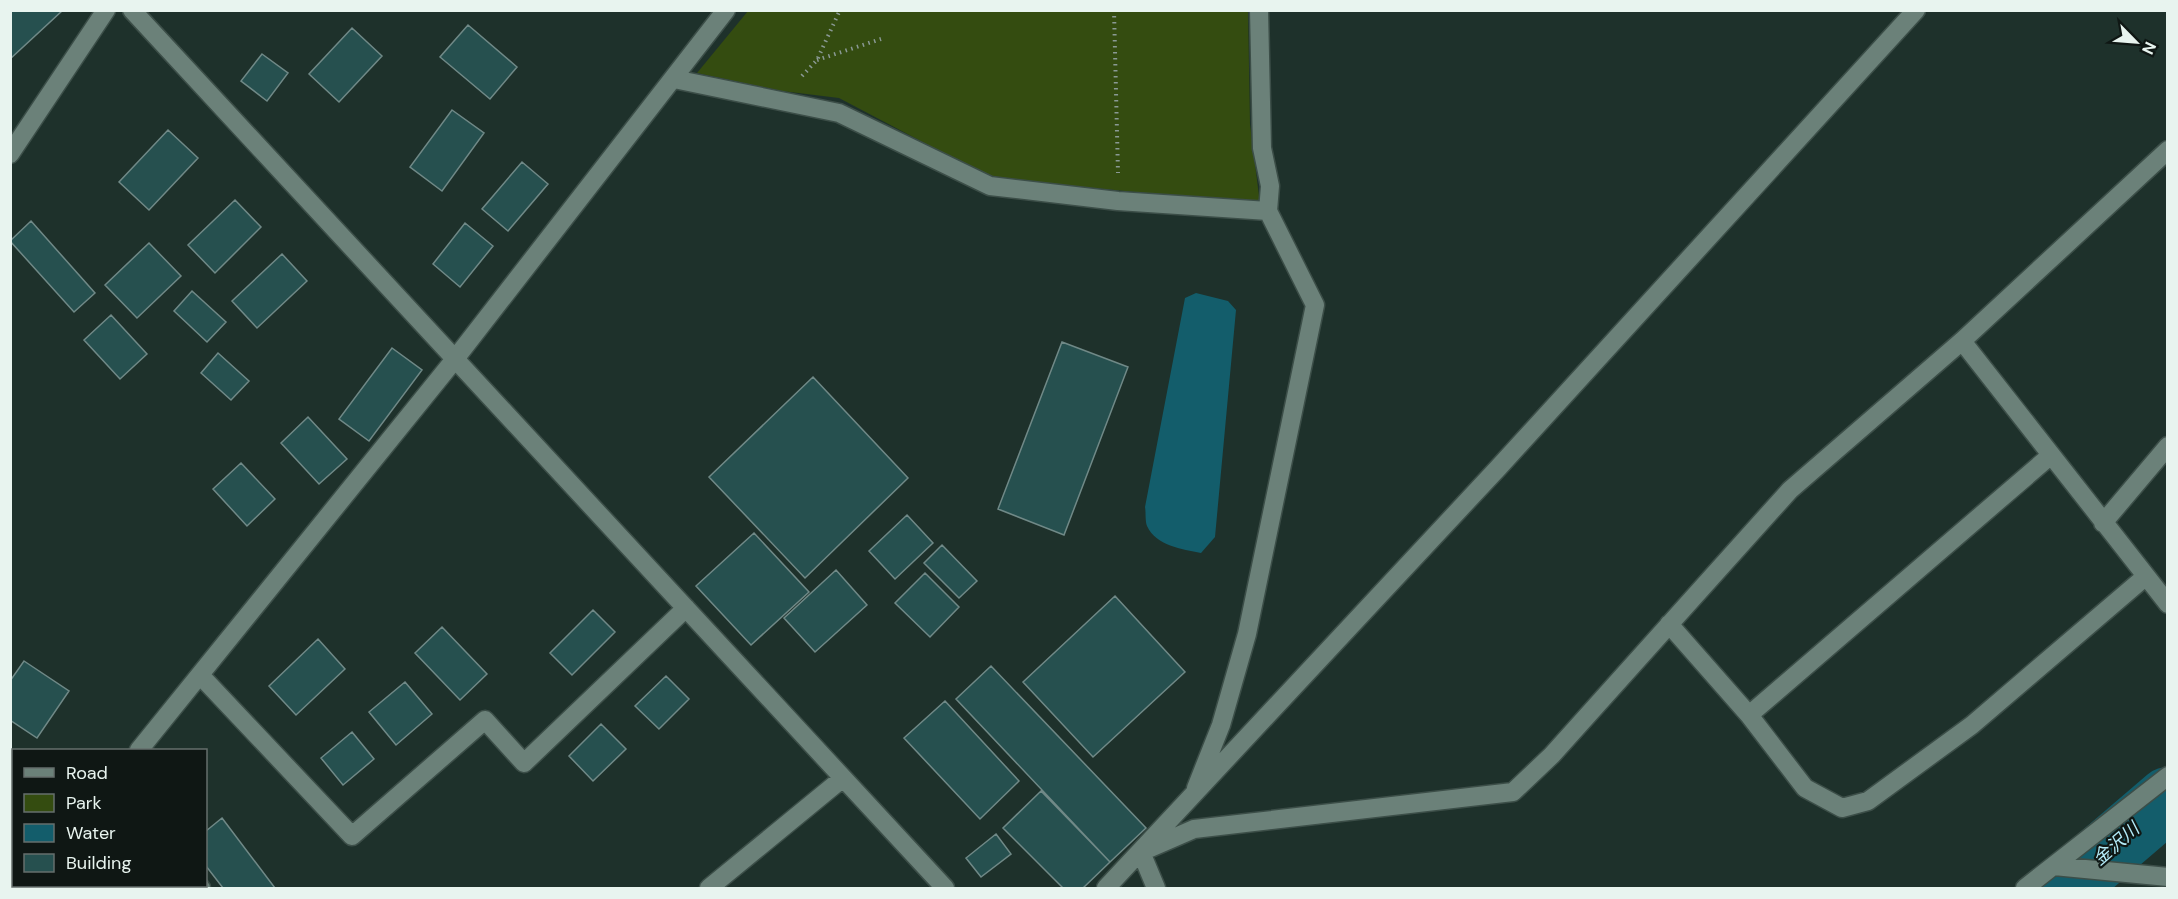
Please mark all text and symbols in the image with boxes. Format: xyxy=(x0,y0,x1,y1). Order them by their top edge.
north arrow xyxy=(2106,12,2166,72)
text: N xyxy=(2137,38,2161,58)
legend xyxy=(12,749,207,887)
text: Road xyxy=(66,761,108,785)
text: Park xyxy=(66,791,102,815)
water label: 金沢川 xyxy=(2088,816,2146,871)
text: Water xyxy=(66,821,116,845)
text: Building xyxy=(66,851,131,875)

